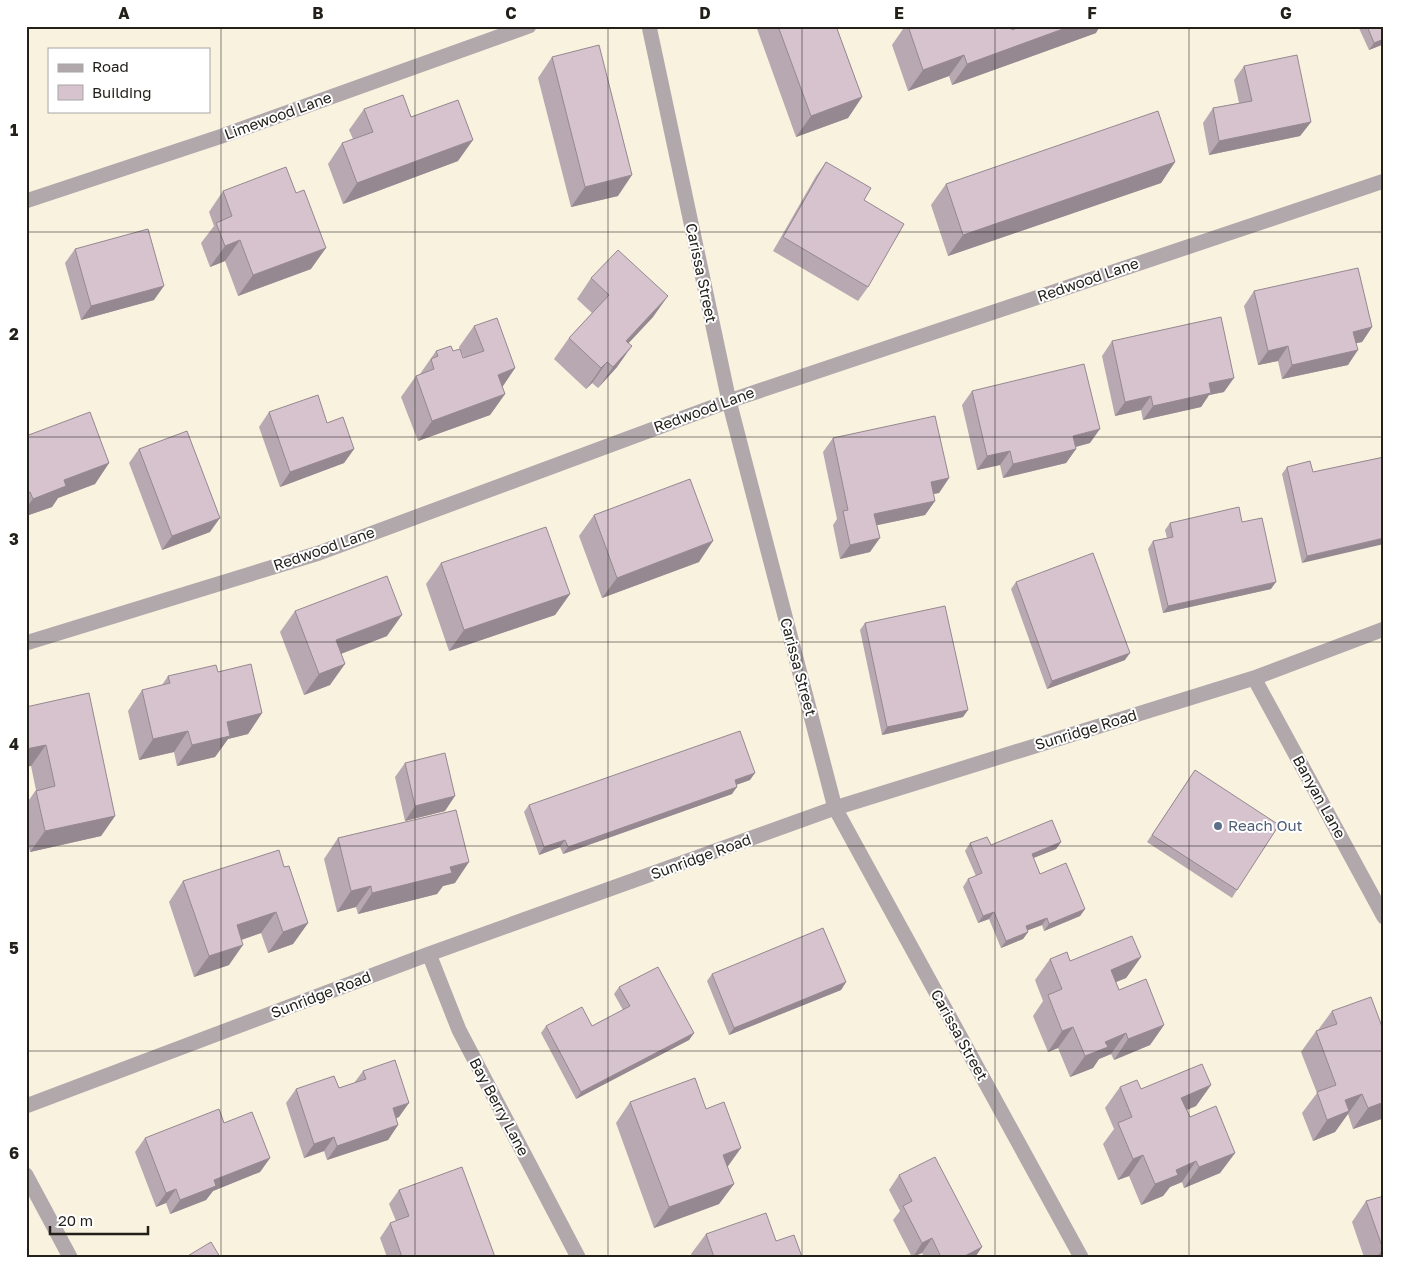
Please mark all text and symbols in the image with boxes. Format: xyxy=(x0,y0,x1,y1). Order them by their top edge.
text: A xyxy=(118,3,130,23)
text: B xyxy=(312,3,324,23)
text: C xyxy=(505,3,517,23)
text: D xyxy=(699,3,711,23)
text: E xyxy=(894,3,904,23)
text: F xyxy=(1087,3,1097,23)
text: G xyxy=(1280,3,1292,23)
legend xyxy=(48,48,210,112)
text: Road xyxy=(92,57,129,75)
text: Building xyxy=(92,83,152,101)
street label: Limewood Lane xyxy=(222,87,334,143)
text: 1 xyxy=(10,120,18,140)
street label: Carissa Street xyxy=(683,221,721,324)
street label: Redwood Lane xyxy=(1035,253,1141,305)
text: 2 xyxy=(9,324,19,344)
street label: Redwood Lane xyxy=(651,382,757,436)
street label: Redwood Lane xyxy=(271,522,377,574)
text: 3 xyxy=(9,529,19,549)
street label: Carissa Street xyxy=(777,616,821,718)
street label: Sunridge Road xyxy=(1033,705,1139,753)
text: 4 xyxy=(9,734,19,754)
street label: Banyan Lane xyxy=(1290,752,1350,841)
place label: Reach Out xyxy=(1228,816,1303,834)
marker: Reach Out xyxy=(1212,820,1224,832)
street label: Sunridge Road xyxy=(648,830,753,883)
text: 5 xyxy=(9,938,19,958)
street label: Sunridge Road xyxy=(268,967,373,1021)
street label: Carissa Street xyxy=(928,986,992,1083)
street label: Bay Berry Lane xyxy=(466,1054,533,1159)
text: 6 xyxy=(9,1143,19,1163)
scale bar xyxy=(50,1203,148,1235)
text: 20 m xyxy=(58,1211,93,1229)

